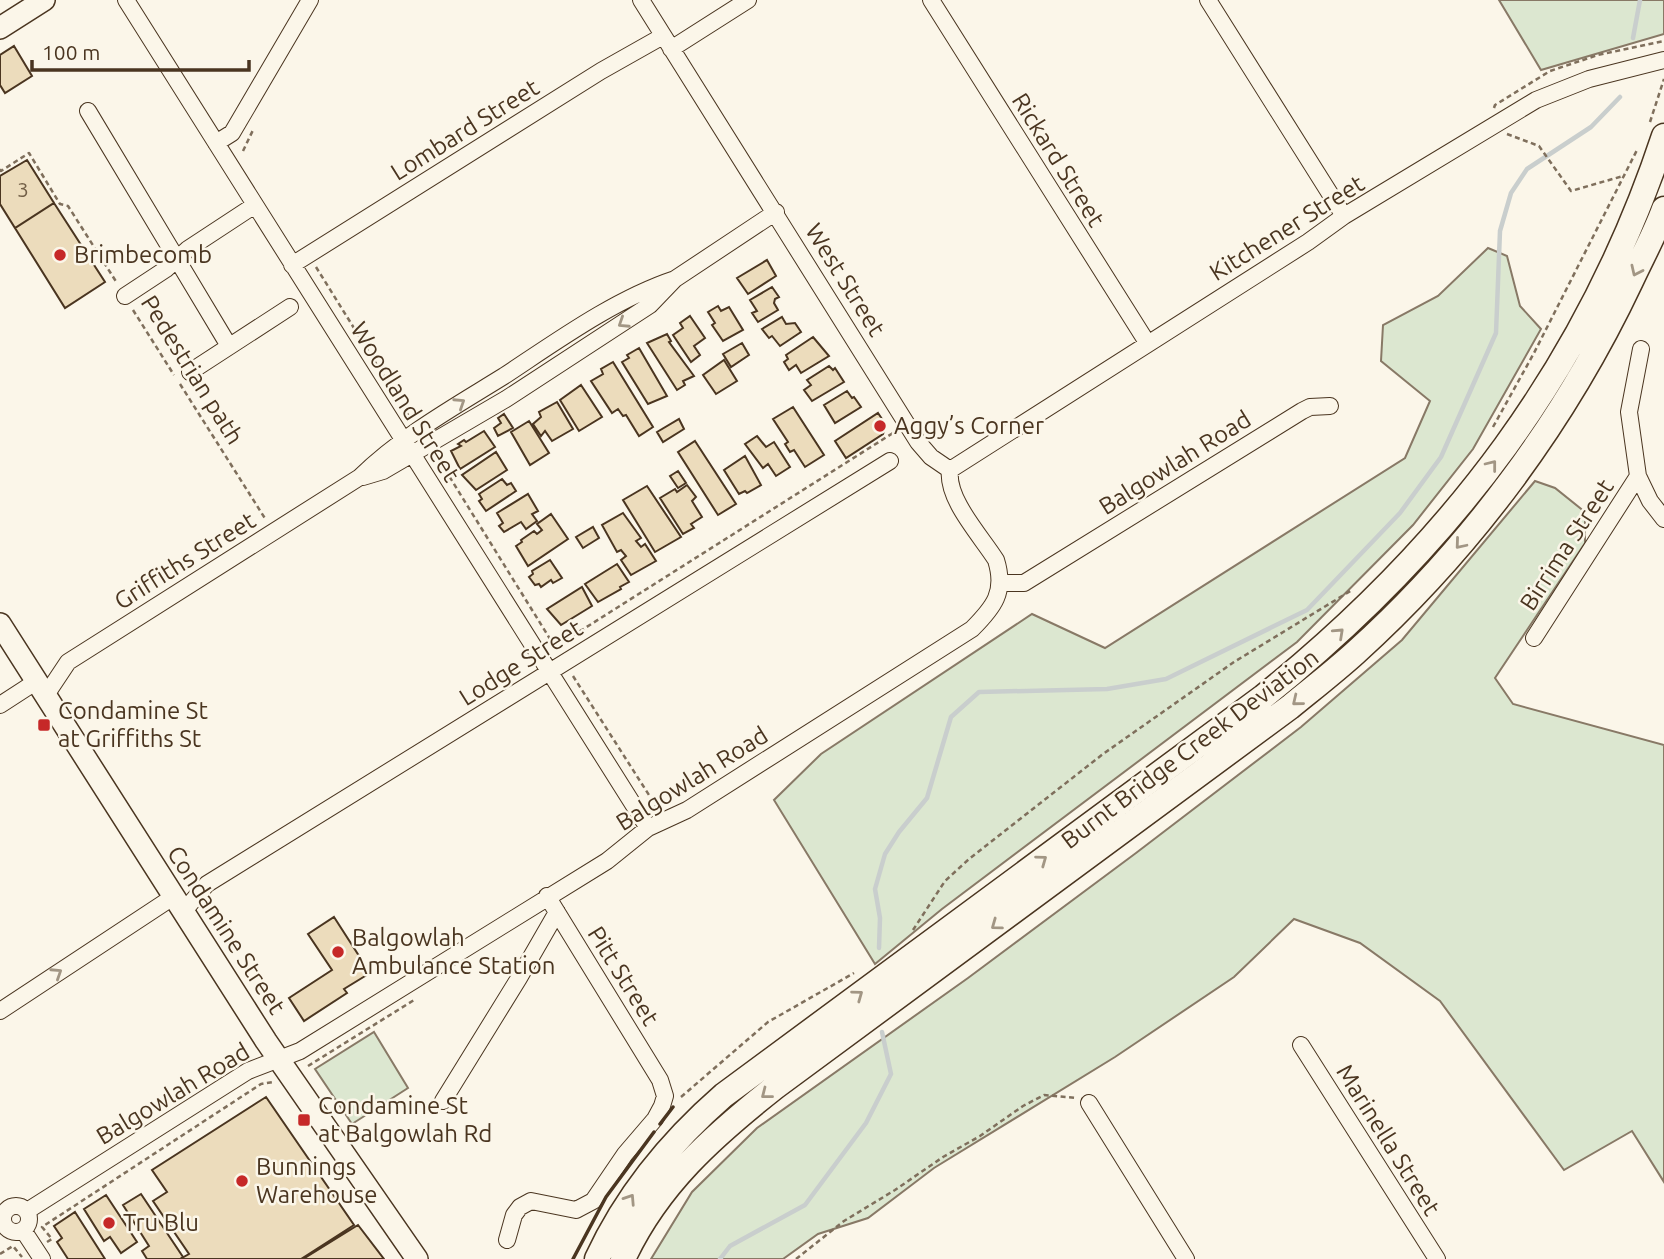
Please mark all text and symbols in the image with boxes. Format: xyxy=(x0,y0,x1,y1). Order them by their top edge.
scale bar xyxy=(32,28,248,72)
text: 100 m xyxy=(42,40,100,64)
street label: Lombard Street xyxy=(386,73,544,186)
street label: Rickard Street xyxy=(1007,88,1110,232)
street label: Kitchener Street xyxy=(1205,169,1369,286)
house number: 3 xyxy=(17,177,29,201)
street label: West Street xyxy=(800,219,891,341)
place label: Brimbecomb xyxy=(74,241,212,268)
marker: Brimbecomb xyxy=(52,247,68,263)
one-way arrow xyxy=(1630,264,1644,276)
street label: Pedestrian path xyxy=(136,290,249,449)
one-way arrow xyxy=(618,315,631,327)
street label: Woodland Street xyxy=(346,317,466,487)
one-way arrow xyxy=(452,399,465,412)
street label: Balgowlah Road xyxy=(1094,405,1255,520)
place label: Aggy’s Corner xyxy=(894,412,1044,439)
marker: Aggy’s Corner xyxy=(872,418,888,434)
one-way arrow xyxy=(1484,461,1497,473)
street label: Birrima Street xyxy=(1514,474,1619,615)
street label: Griffiths Street xyxy=(109,506,261,615)
one-way arrow xyxy=(1456,536,1469,548)
street label: Lodge Street xyxy=(454,614,588,711)
one-way arrow xyxy=(1331,629,1344,641)
street label: Burnt Bridge Creek Deviation xyxy=(1056,643,1323,854)
one-way arrow xyxy=(1292,693,1304,706)
place label: Condamine St at Griffiths St xyxy=(58,697,208,752)
marker: Condamine St at Griffiths St xyxy=(36,717,52,733)
street label: Balgowlah Road xyxy=(611,721,772,836)
street label: Condamine Street xyxy=(162,841,291,1019)
one-way arrow xyxy=(1034,856,1047,869)
one-way arrow xyxy=(992,917,1004,929)
street label: Pitt Street xyxy=(582,921,665,1031)
place label: Balgowlah Ambulance Station xyxy=(352,924,556,979)
marker: Balgowlah Ambulance Station xyxy=(330,944,346,960)
one-way arrow xyxy=(49,969,62,982)
one-way arrow xyxy=(851,991,863,1003)
street label: Balgowlah Road xyxy=(91,1037,254,1150)
street label: Marinella Street xyxy=(1331,1059,1446,1221)
one-way arrow xyxy=(761,1085,774,1098)
place label: Condamine St at Balgowlah Rd xyxy=(318,1092,492,1147)
marker: Condamine St at Balgowlah Rd xyxy=(296,1112,312,1128)
place label: Bunnings Warehouse xyxy=(256,1153,378,1208)
marker: Bunnings Warehouse xyxy=(234,1173,250,1189)
one-way arrow xyxy=(621,1194,634,1207)
place label: Tru Blu xyxy=(123,1209,199,1236)
marker: Tru Blu xyxy=(101,1215,117,1231)

